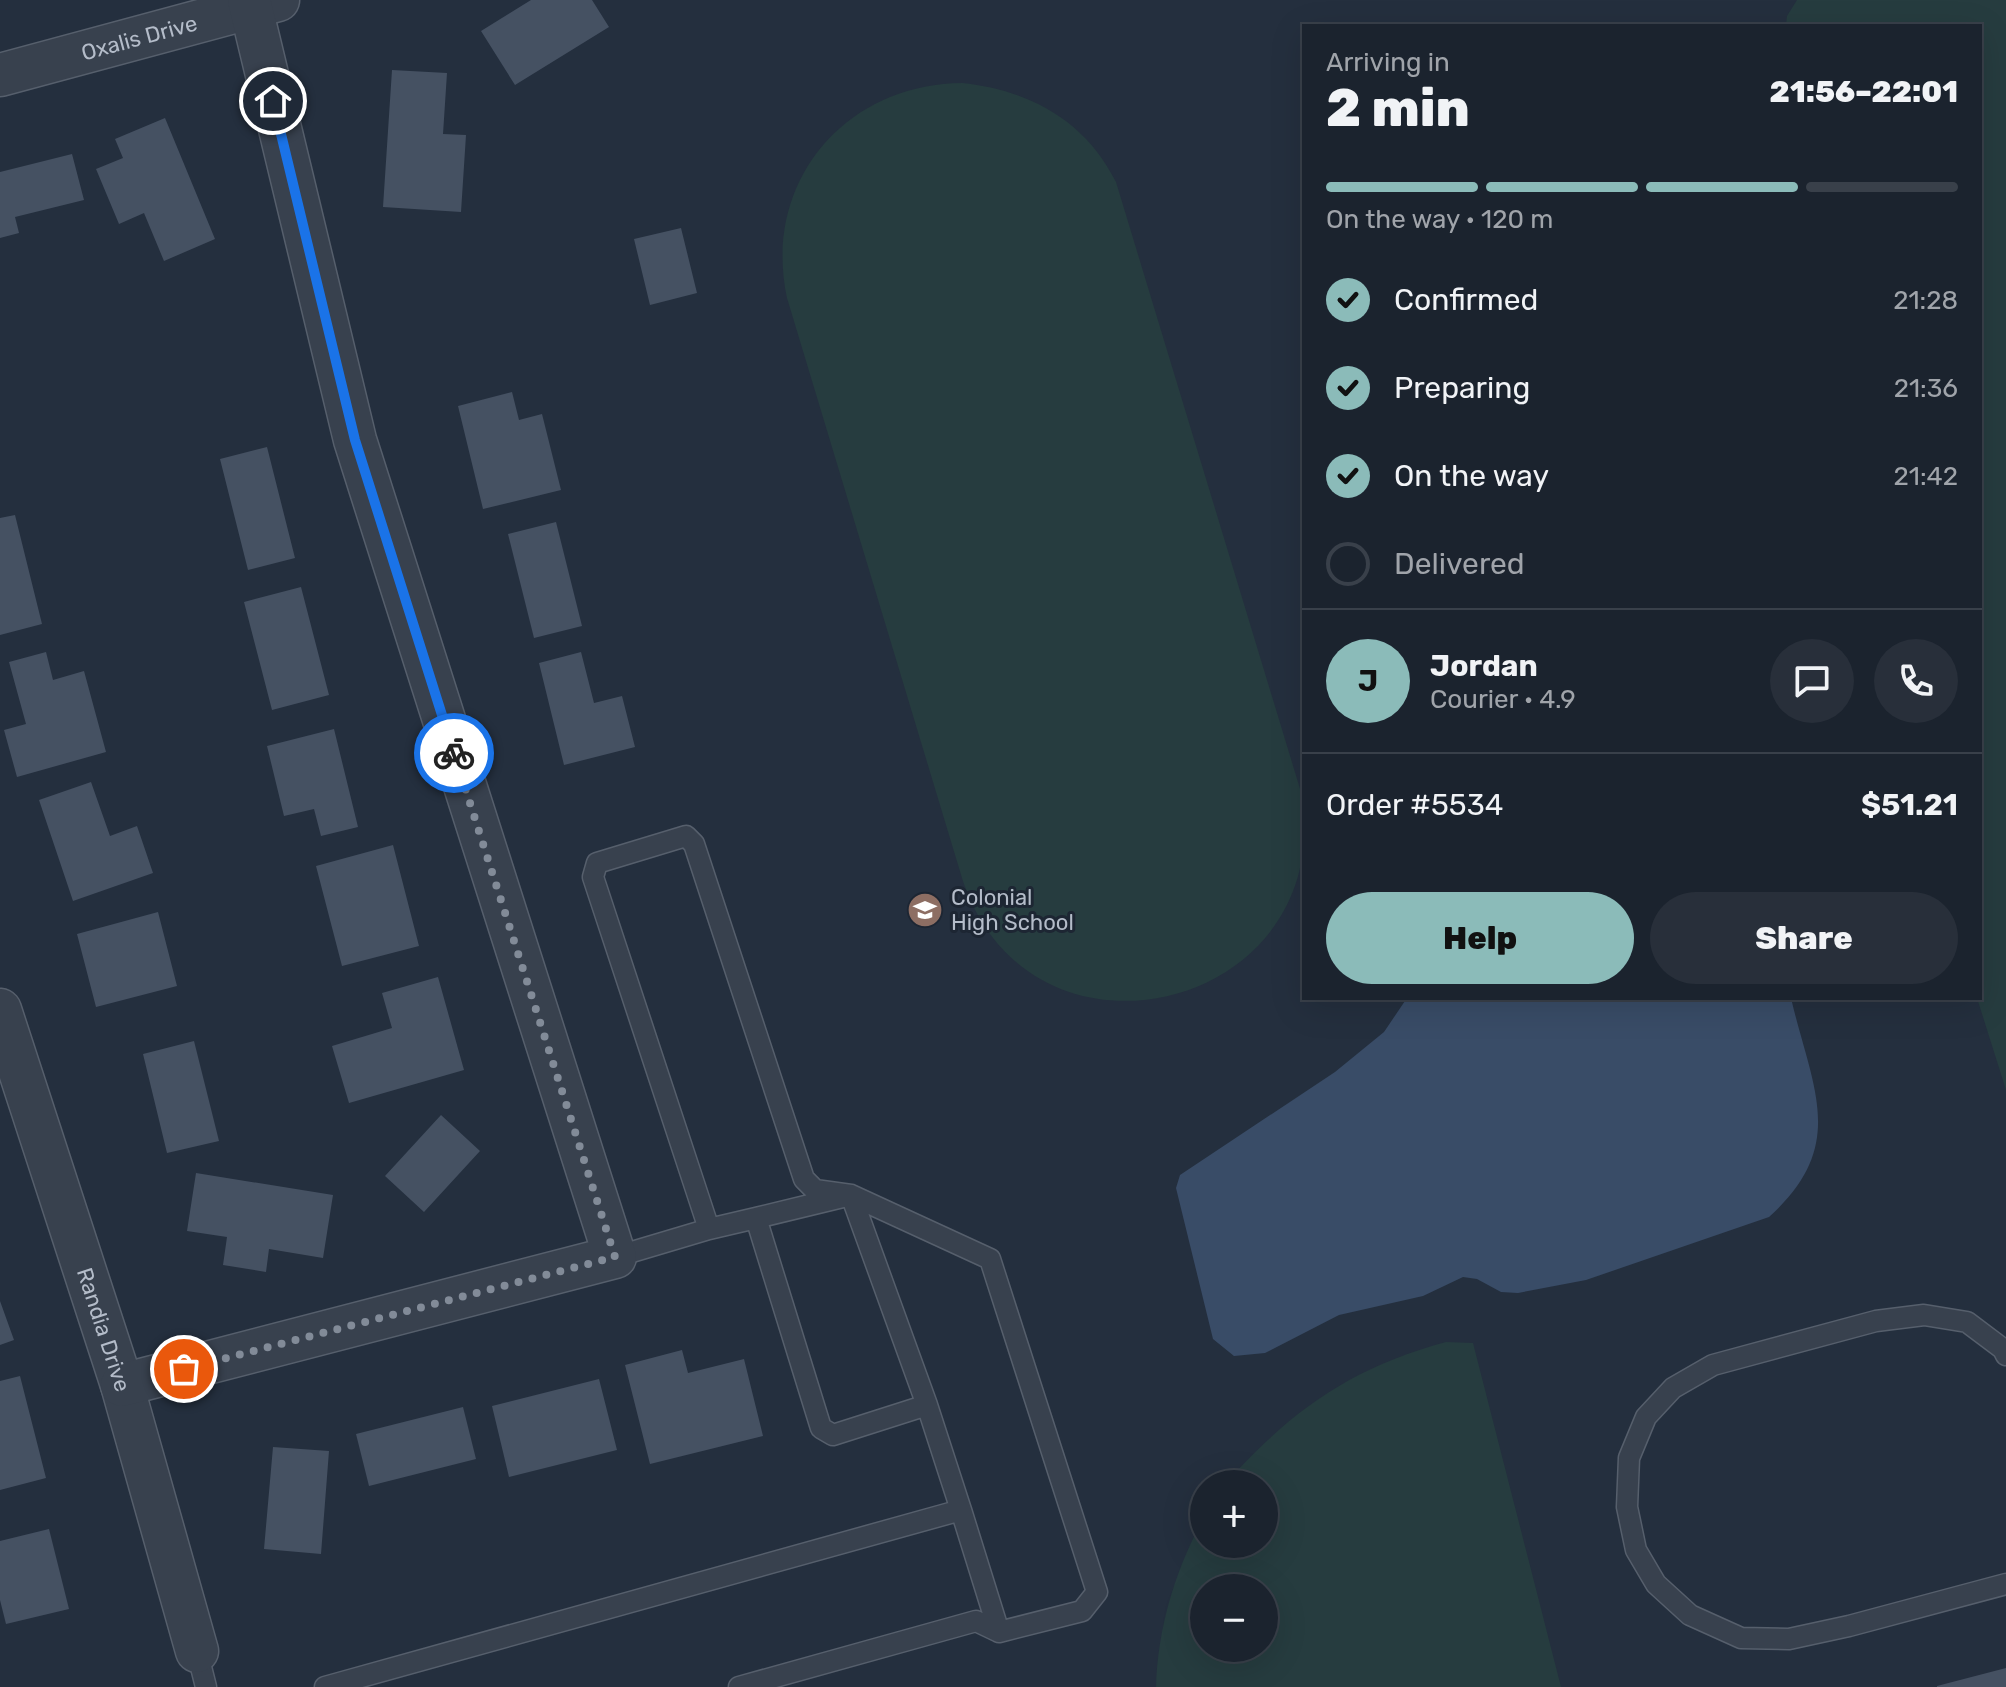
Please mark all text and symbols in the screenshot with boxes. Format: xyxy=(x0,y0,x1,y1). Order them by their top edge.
street label: Oxalis Drive xyxy=(78,9,200,66)
text: Arriving in xyxy=(1326,47,1450,78)
pin xyxy=(239,67,307,135)
text: 21:56–22:01 xyxy=(1770,74,1958,110)
text: 2 min xyxy=(1326,77,1470,139)
icon: home xyxy=(251,79,295,123)
text: On the way · 120 m xyxy=(1326,204,1553,235)
icon: check xyxy=(1326,278,1370,322)
text: Confirmed xyxy=(1394,282,1538,318)
text: 21:28 xyxy=(1893,285,1958,316)
icon: check xyxy=(1326,366,1370,410)
text: Preparing xyxy=(1394,370,1530,406)
text: 21:36 xyxy=(1894,373,1958,404)
icon: check xyxy=(1326,454,1370,498)
text: On the way xyxy=(1394,458,1549,494)
text: 21:42 xyxy=(1894,461,1958,492)
text: Delivered xyxy=(1394,546,1525,582)
button: chat xyxy=(1770,639,1854,723)
button: phone xyxy=(1874,639,1958,723)
text: Jordan xyxy=(1430,648,1538,684)
text: J xyxy=(1358,663,1378,699)
text: Courier · 4.9 xyxy=(1430,684,1576,715)
courier xyxy=(414,713,494,793)
icon: bike xyxy=(432,731,476,775)
text: Order #5534 xyxy=(1326,787,1503,823)
text: $51.21 xyxy=(1861,787,1958,823)
place label: Colonial High School xyxy=(951,884,1074,936)
school or university icon: Colonial High School xyxy=(906,891,944,929)
button: Help xyxy=(1326,892,1634,984)
button: Share xyxy=(1650,892,1958,984)
street label: Randia Drive xyxy=(71,1264,137,1395)
pin xyxy=(150,1335,218,1403)
icon: bag xyxy=(162,1347,206,1391)
map controls xyxy=(1190,1470,1278,1662)
button: + xyxy=(1190,1470,1278,1558)
button: − xyxy=(1190,1574,1278,1662)

